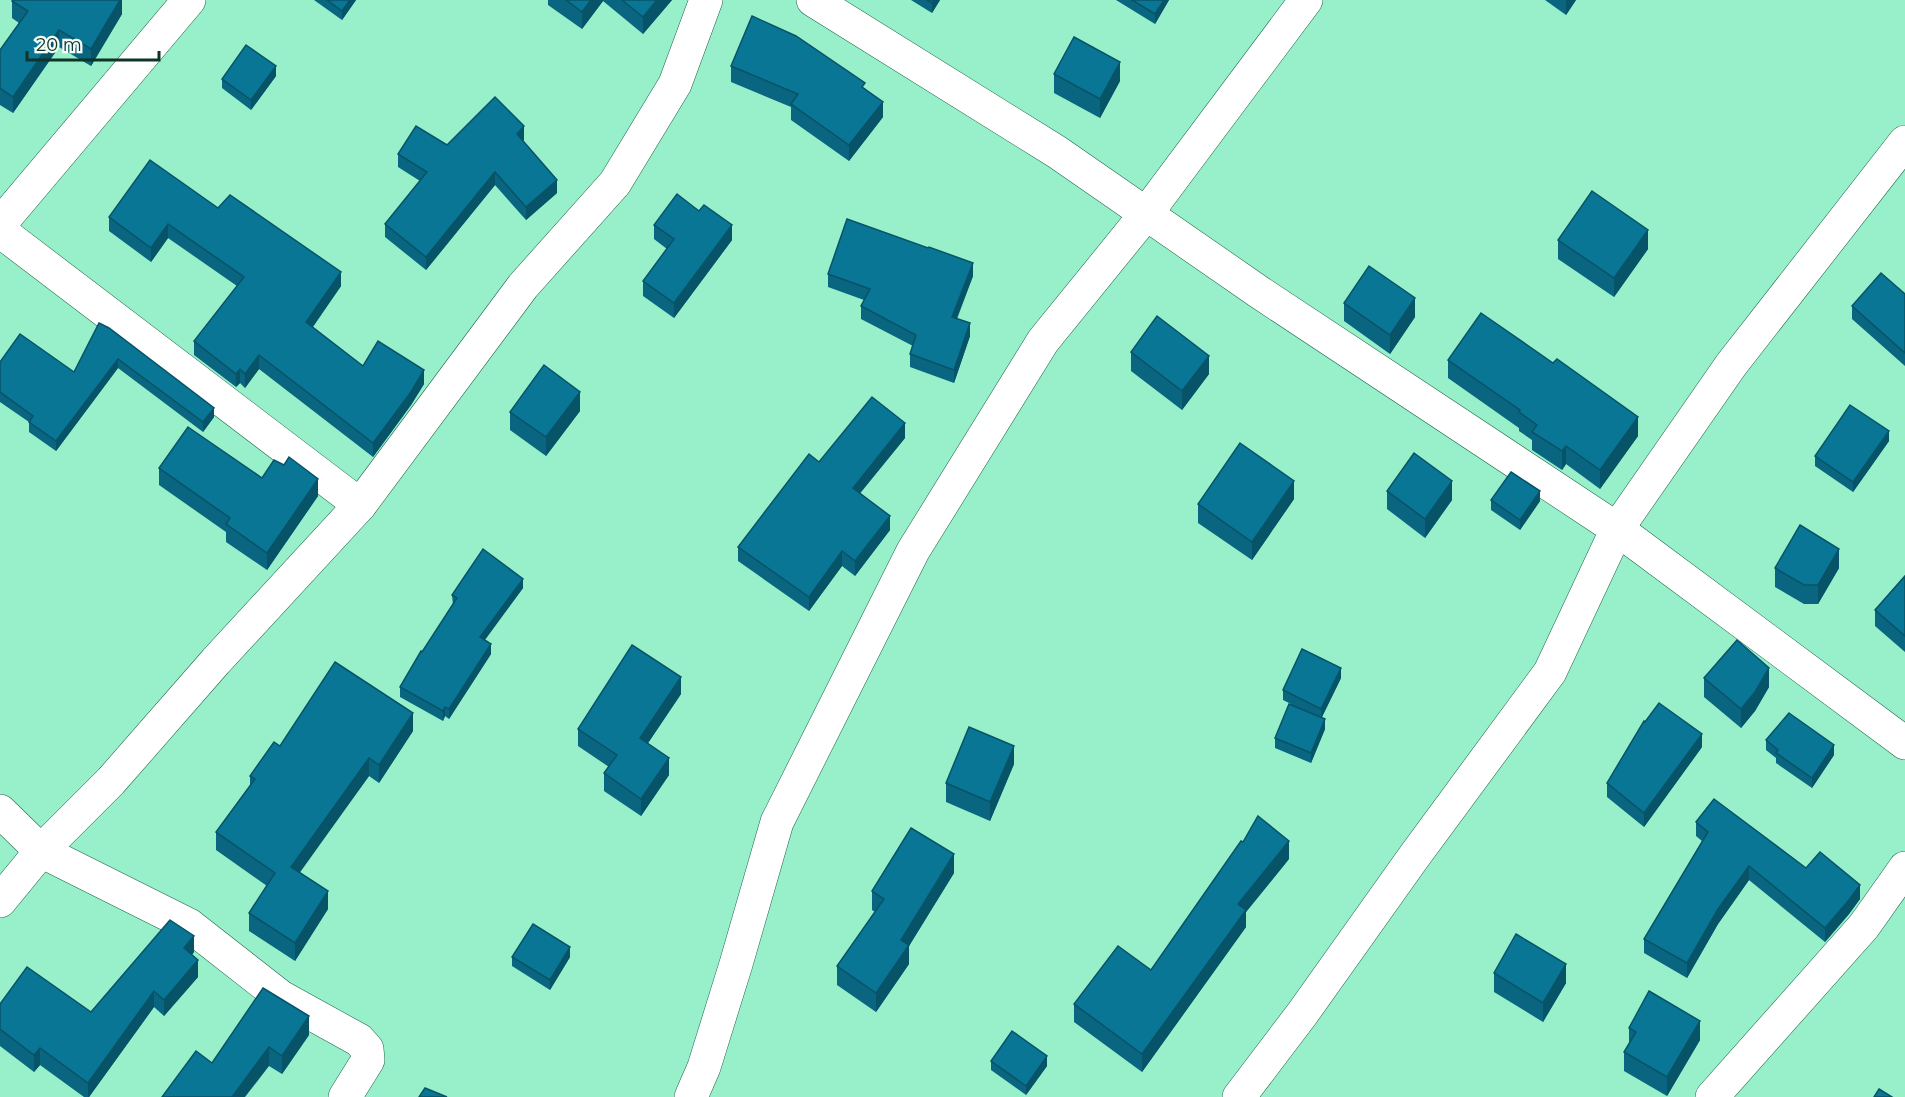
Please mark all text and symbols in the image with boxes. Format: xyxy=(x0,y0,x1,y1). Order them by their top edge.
scale bar xyxy=(27,24,159,62)
text: 20 m xyxy=(36,34,82,56)

